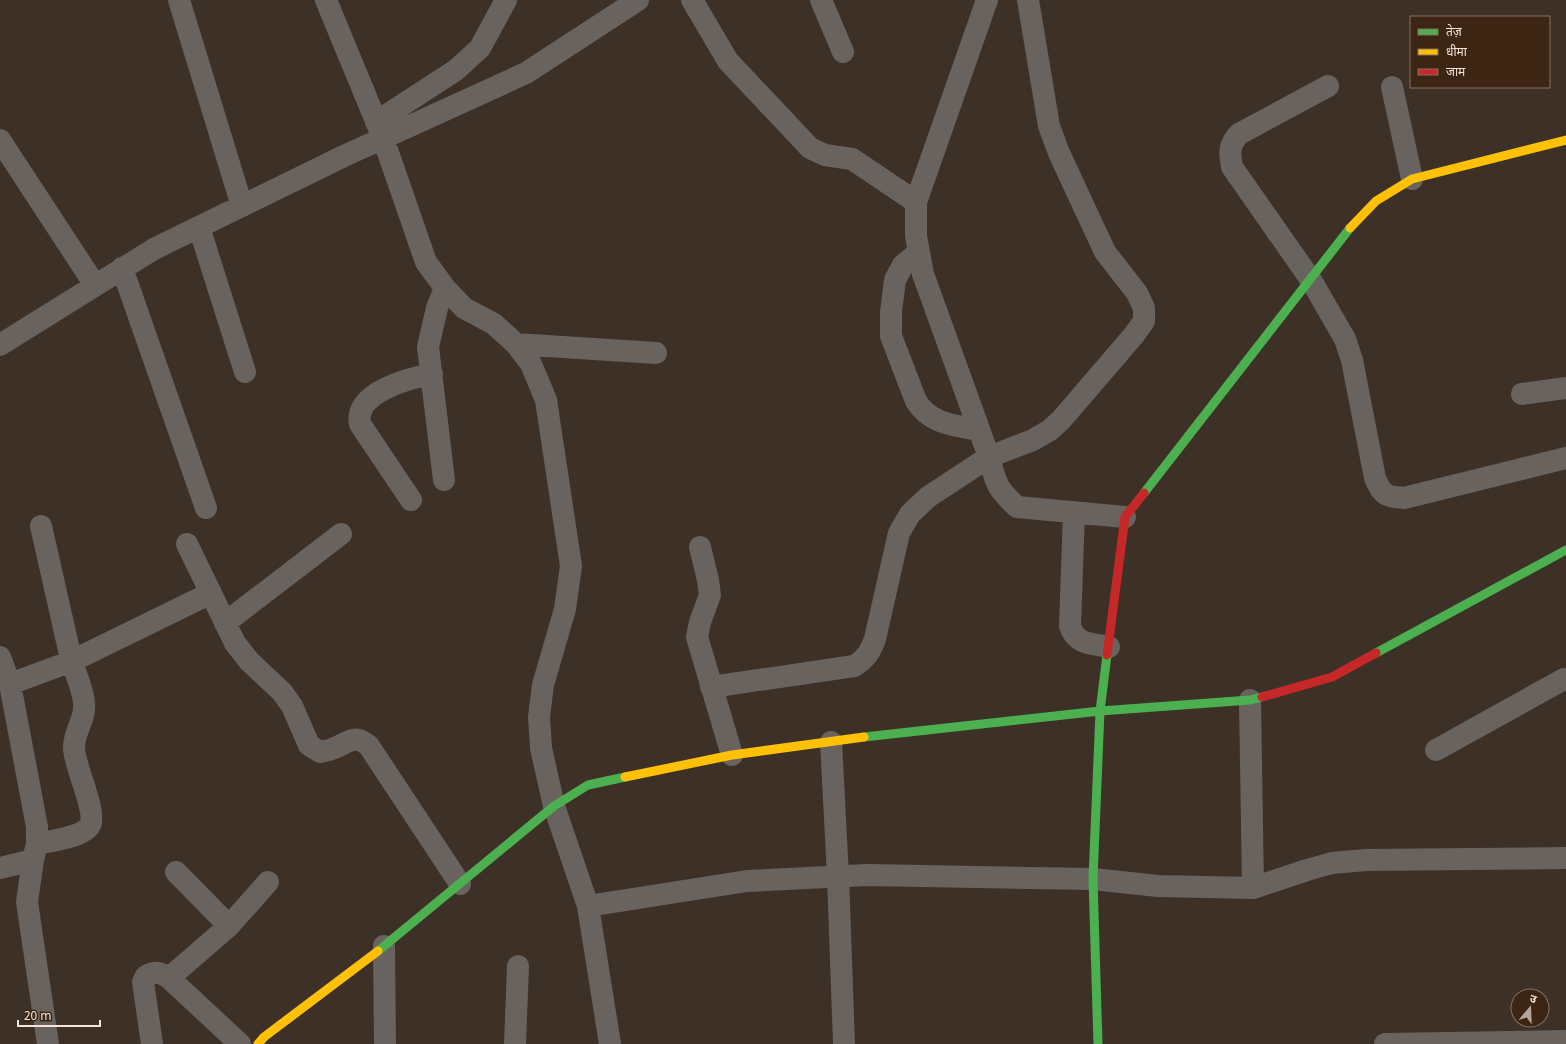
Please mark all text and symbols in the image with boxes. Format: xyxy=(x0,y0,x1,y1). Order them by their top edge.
legend xyxy=(1410,16,1550,88)
text: तेज़ xyxy=(1446,24,1463,41)
text: धीमा xyxy=(1446,44,1468,61)
text: जाम xyxy=(1446,65,1466,81)
north arrow xyxy=(1510,988,1550,1028)
text: उ xyxy=(1528,992,1539,1007)
scale bar xyxy=(18,1002,100,1028)
text: 20 m xyxy=(24,1009,52,1025)

